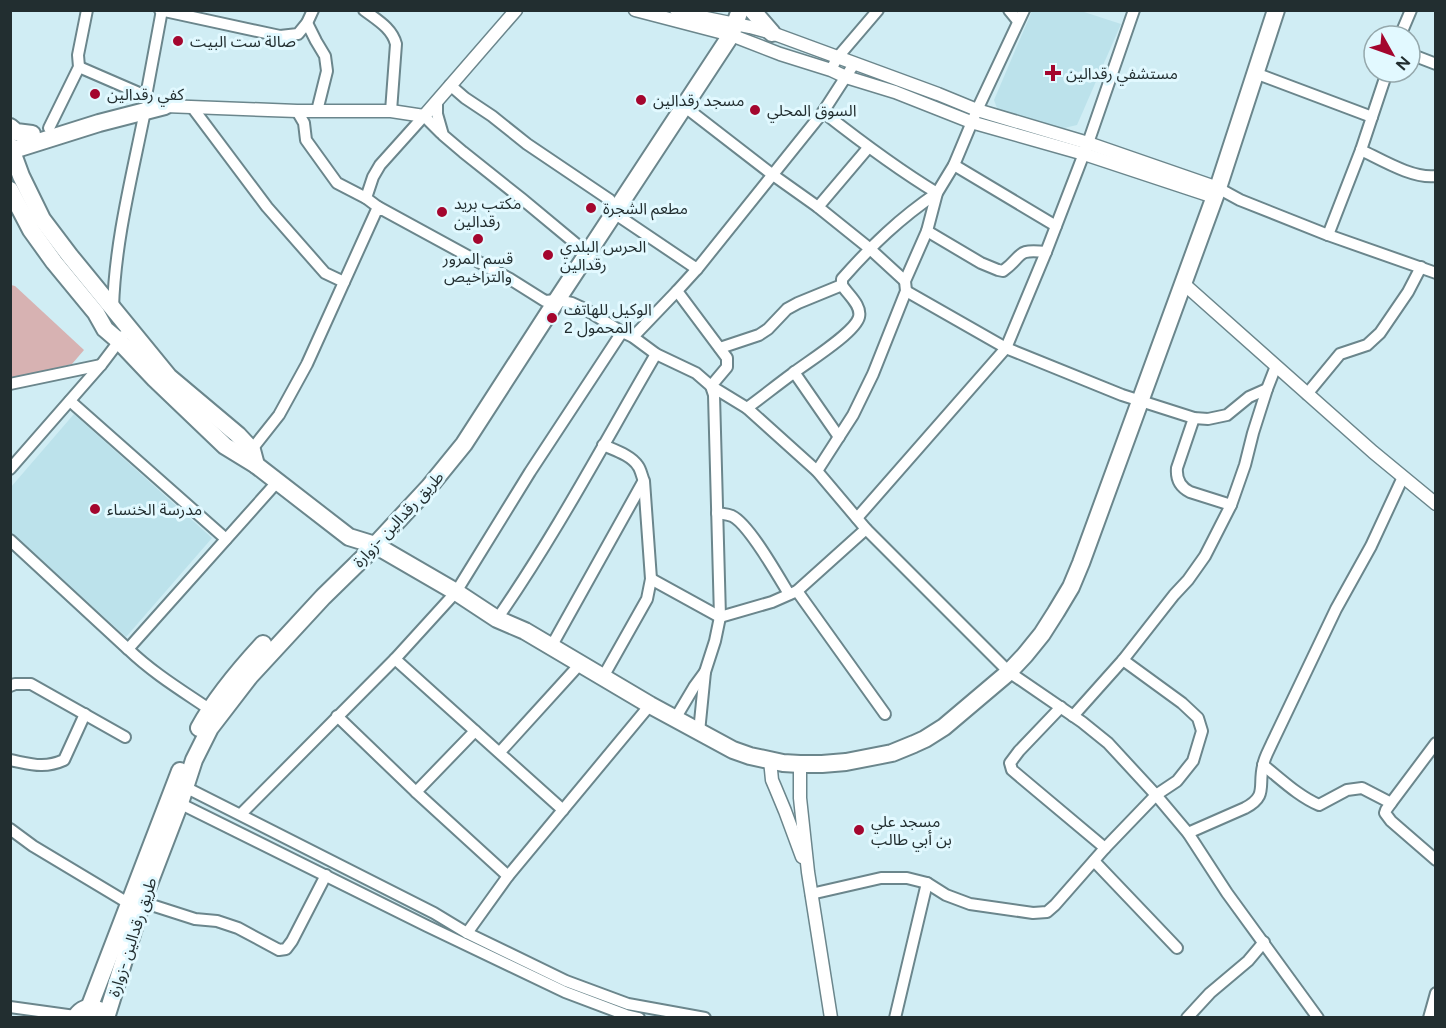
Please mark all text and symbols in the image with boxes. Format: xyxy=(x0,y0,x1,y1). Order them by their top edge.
north arrow xyxy=(1362,24,1422,84)
place label: صالة ست البيت xyxy=(190,32,296,51)
marker: صالة ست البيت xyxy=(171,34,185,48)
text: N xyxy=(1392,52,1414,74)
marker: مستشفي رقدالين xyxy=(1044,64,1062,82)
place label: مستشفي رقدالين xyxy=(1066,64,1178,86)
place label: كفي رقدالين xyxy=(107,85,184,107)
marker: كفي رقدالين xyxy=(88,87,102,101)
place label: مسجد رقدالين xyxy=(653,91,744,110)
marker: مسجد رقدالين xyxy=(634,93,648,107)
place label: السوق المحلي xyxy=(767,101,856,123)
marker: السوق المحلي xyxy=(748,103,762,117)
place label: مكتب بريد رقدالين xyxy=(454,194,521,231)
place label: مطعم الشجرة xyxy=(603,199,688,221)
marker: مطعم الشجرة xyxy=(584,201,598,215)
marker: مكتب بريد رقدالين xyxy=(435,205,449,219)
marker: قسم المرور والتراخيص xyxy=(471,232,485,246)
place label: الحرس البلدي رقدالين xyxy=(560,237,646,274)
marker: الحرس البلدي رقدالين xyxy=(541,248,555,262)
place label: قسم المرور والتراخيص xyxy=(442,249,513,286)
place label: الوكيل للهاتف المحمول 2 xyxy=(564,300,652,338)
marker: الوكيل للهاتف المحمول 2 xyxy=(545,311,559,325)
street label: طريق رقدالين -زوارة xyxy=(349,467,449,572)
place label: مدرسة الخنساء xyxy=(107,500,202,519)
marker: مدرسة الخنساء xyxy=(88,502,102,516)
place label: مسجد علي بن أبي طالب xyxy=(871,812,952,852)
marker: مسجد علي بن أبي طالب xyxy=(852,823,866,837)
street label: طريق رقدالين -زوارة xyxy=(104,875,162,999)

